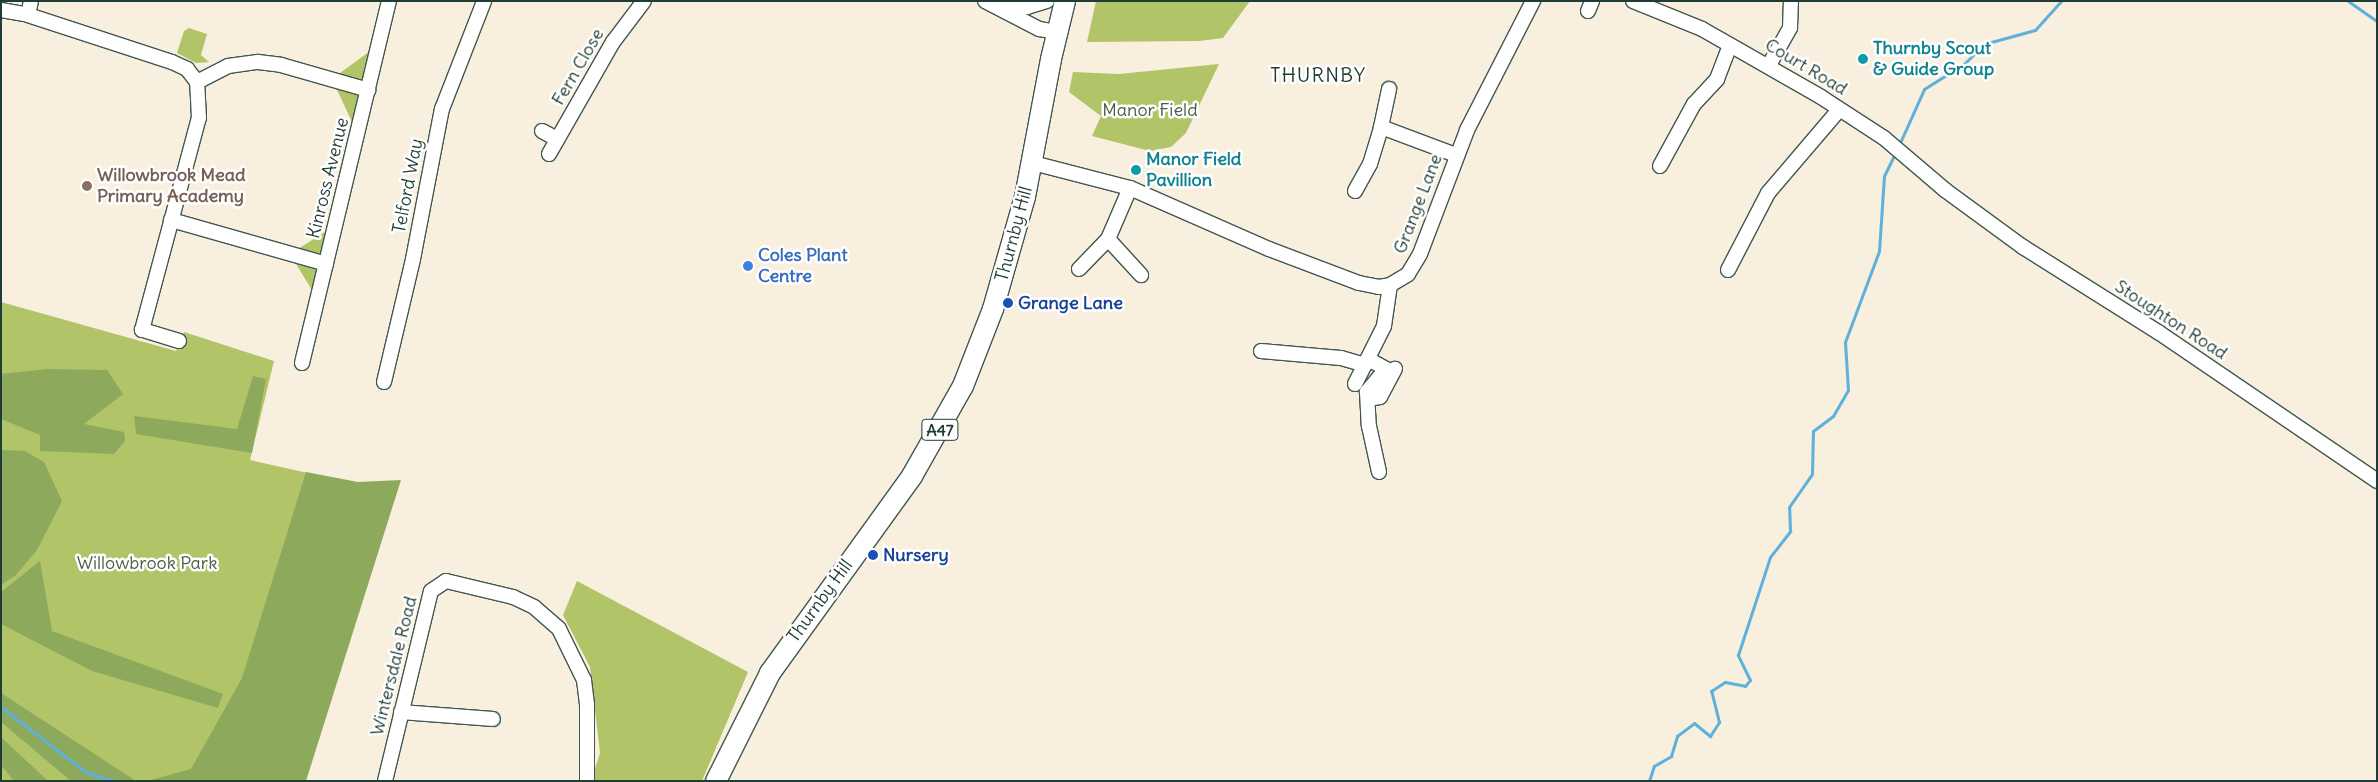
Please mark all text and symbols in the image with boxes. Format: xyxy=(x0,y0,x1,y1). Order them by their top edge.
street label: Fern Close xyxy=(547,25,609,109)
street label: Court Road xyxy=(1761,34,1851,100)
place label: Thurnby Scout & Guide Group xyxy=(1873,38,1994,80)
marker: Thurnby Scout & Guide Group xyxy=(1857,53,1869,65)
district label: THURNBY xyxy=(1269,62,1367,86)
park label: Manor Field xyxy=(1102,99,1198,121)
street label: Kinross Avenue xyxy=(303,115,353,241)
street label: Telford Way xyxy=(388,137,428,235)
place label: Manor Field Pavillion xyxy=(1146,149,1241,192)
street label: Grange Lane xyxy=(1389,151,1447,257)
marker: Manor Field Pavillion xyxy=(1130,164,1142,176)
place label: Willowbrook Mead Primary Academy xyxy=(97,165,245,208)
marker: Willowbrook Mead Primary Academy xyxy=(81,180,93,192)
street label: Thurnby Hill xyxy=(991,184,1037,284)
place label: Coles Plant Centre xyxy=(758,245,847,288)
marker: Coles Plant Centre xyxy=(742,260,754,272)
street label: Stoughton Road xyxy=(2111,276,2231,364)
place label: Grange Lane xyxy=(1018,292,1123,314)
marker: Grange Lane xyxy=(1002,297,1014,309)
road number: A47 xyxy=(921,416,959,444)
place label: Nursery xyxy=(883,544,949,566)
marker: Nursery xyxy=(867,549,879,561)
park label: Willowbrook Park xyxy=(77,552,217,574)
street label: Thurnby Hill xyxy=(783,555,857,647)
street label: Wintersdale Road xyxy=(366,594,422,738)

